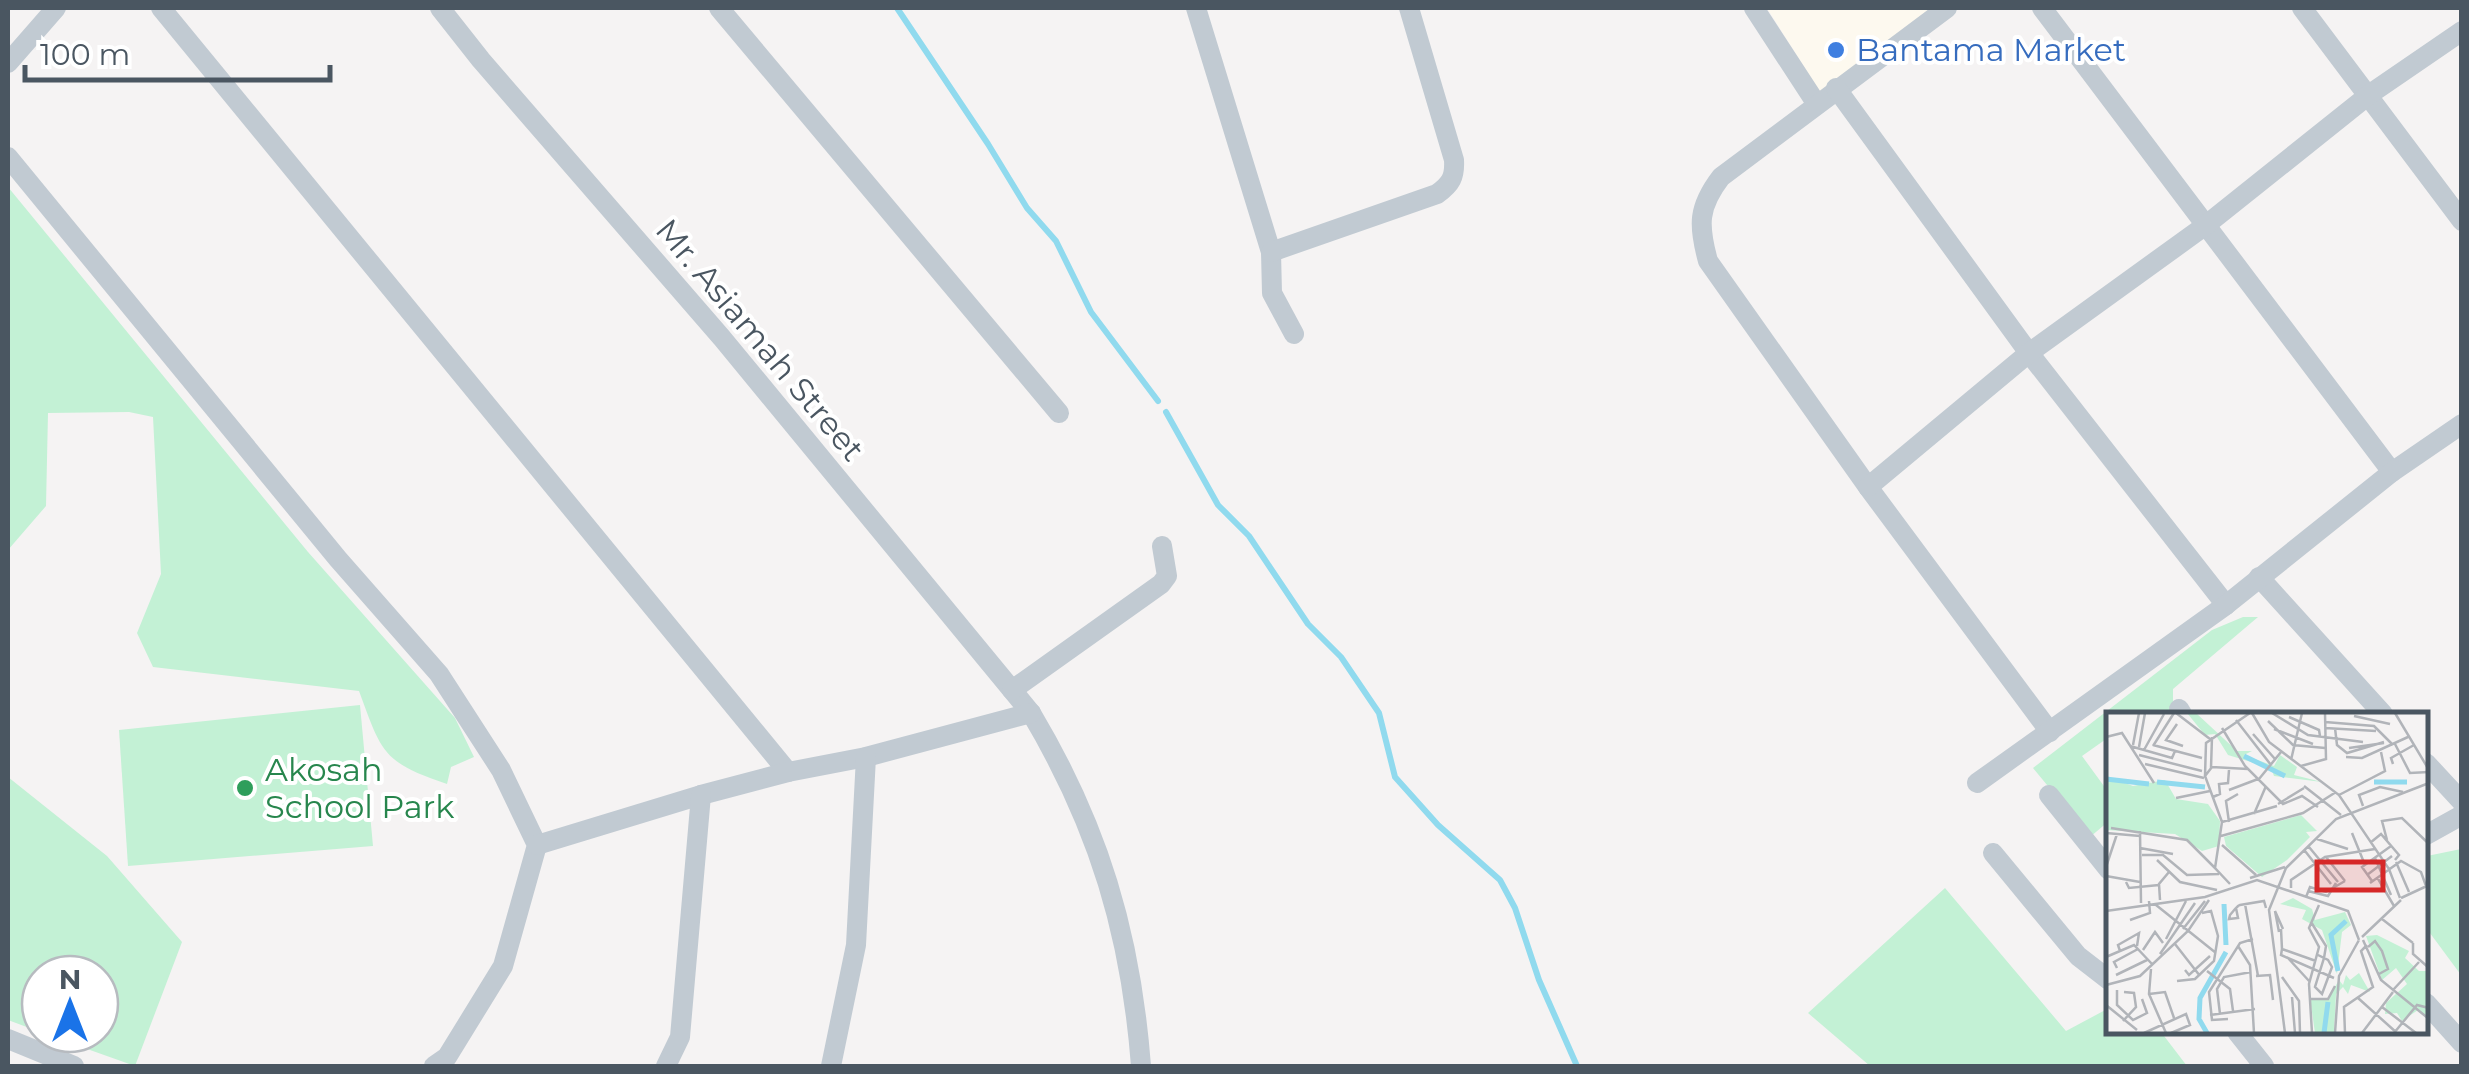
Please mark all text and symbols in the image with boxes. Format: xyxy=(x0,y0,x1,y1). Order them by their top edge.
scale bar xyxy=(25,20,330,82)
place label: Bantama Market xyxy=(1856,30,2126,69)
text: 100 m xyxy=(40,36,130,73)
marker: Bantama Market xyxy=(1825,39,1847,61)
street label: Mr. Asiamah Street xyxy=(648,211,873,469)
inset map xyxy=(2106,712,2429,1034)
place label: Akosah School Park xyxy=(265,750,454,826)
marker: Akosah School Park xyxy=(234,777,256,799)
north arrow xyxy=(20,954,120,1054)
text: N xyxy=(59,962,81,996)

